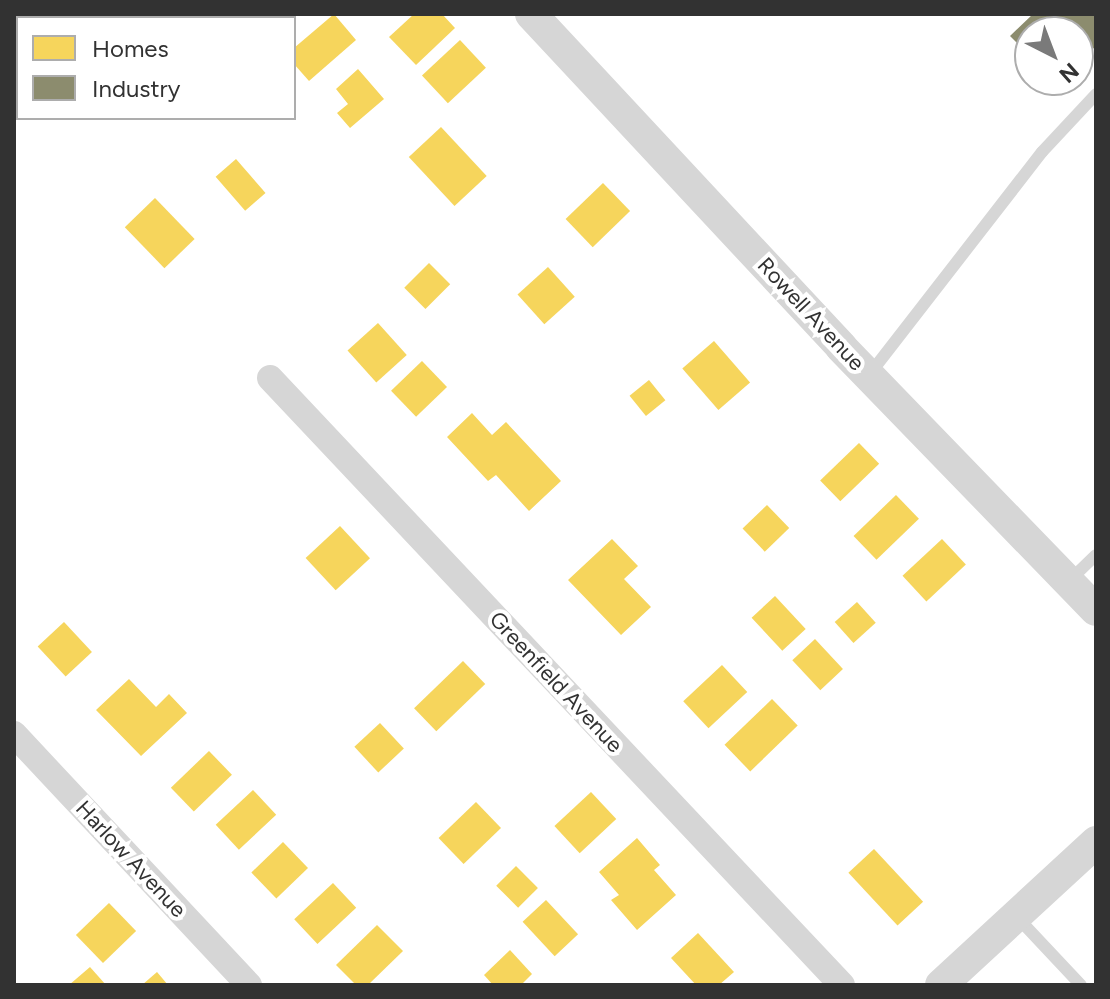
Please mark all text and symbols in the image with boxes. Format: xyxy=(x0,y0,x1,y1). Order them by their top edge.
legend xyxy=(16,16,296,120)
north arrow xyxy=(1014,16,1094,96)
text: Homes xyxy=(92,34,169,63)
text: N xyxy=(1054,57,1084,88)
text: Industry xyxy=(92,74,180,103)
street label: Rowell Avenue xyxy=(752,252,870,376)
street label: Greenfield Avenue xyxy=(484,606,628,758)
street label: Harlow Avenue xyxy=(70,795,192,923)

